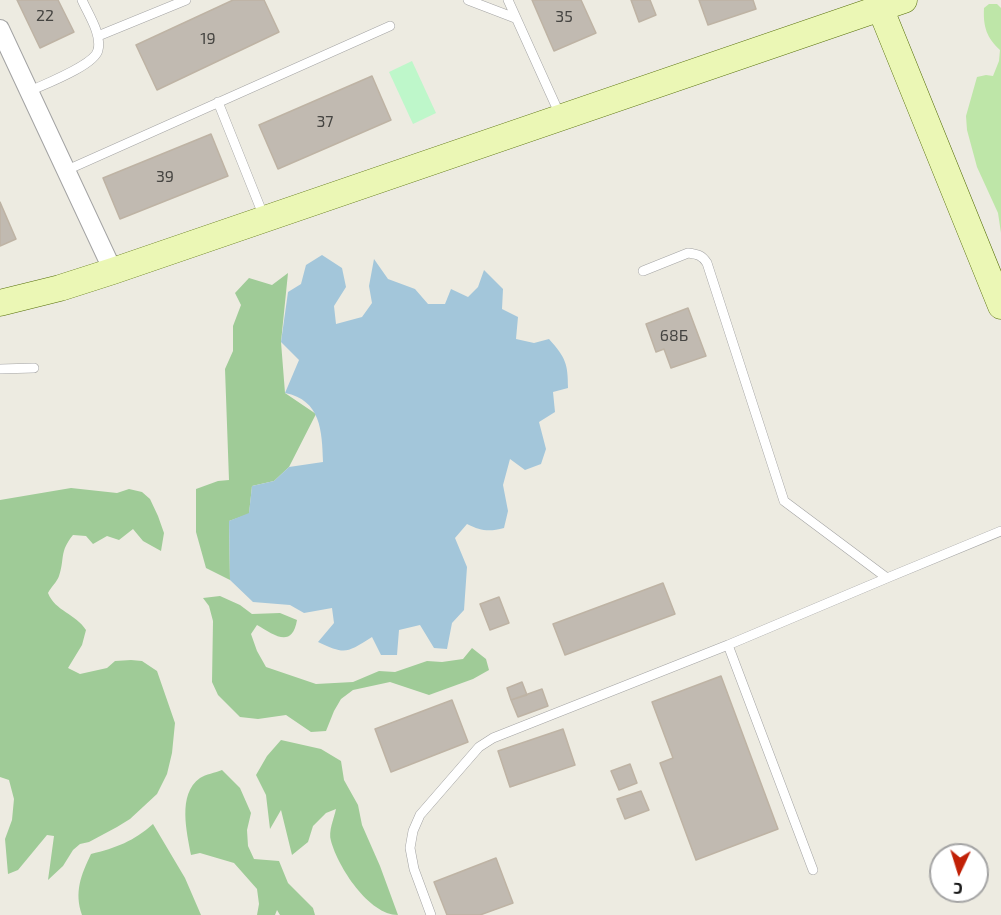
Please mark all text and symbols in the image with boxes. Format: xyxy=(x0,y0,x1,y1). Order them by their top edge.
house number: 22 xyxy=(36,6,54,26)
house number: 35 xyxy=(555,7,573,27)
house number: 19 xyxy=(200,29,216,49)
house number: 37 xyxy=(316,112,334,132)
house number: 39 xyxy=(156,167,174,187)
house number: 68Б xyxy=(660,326,688,346)
north arrow xyxy=(929,843,989,903)
text: С xyxy=(952,880,963,899)

